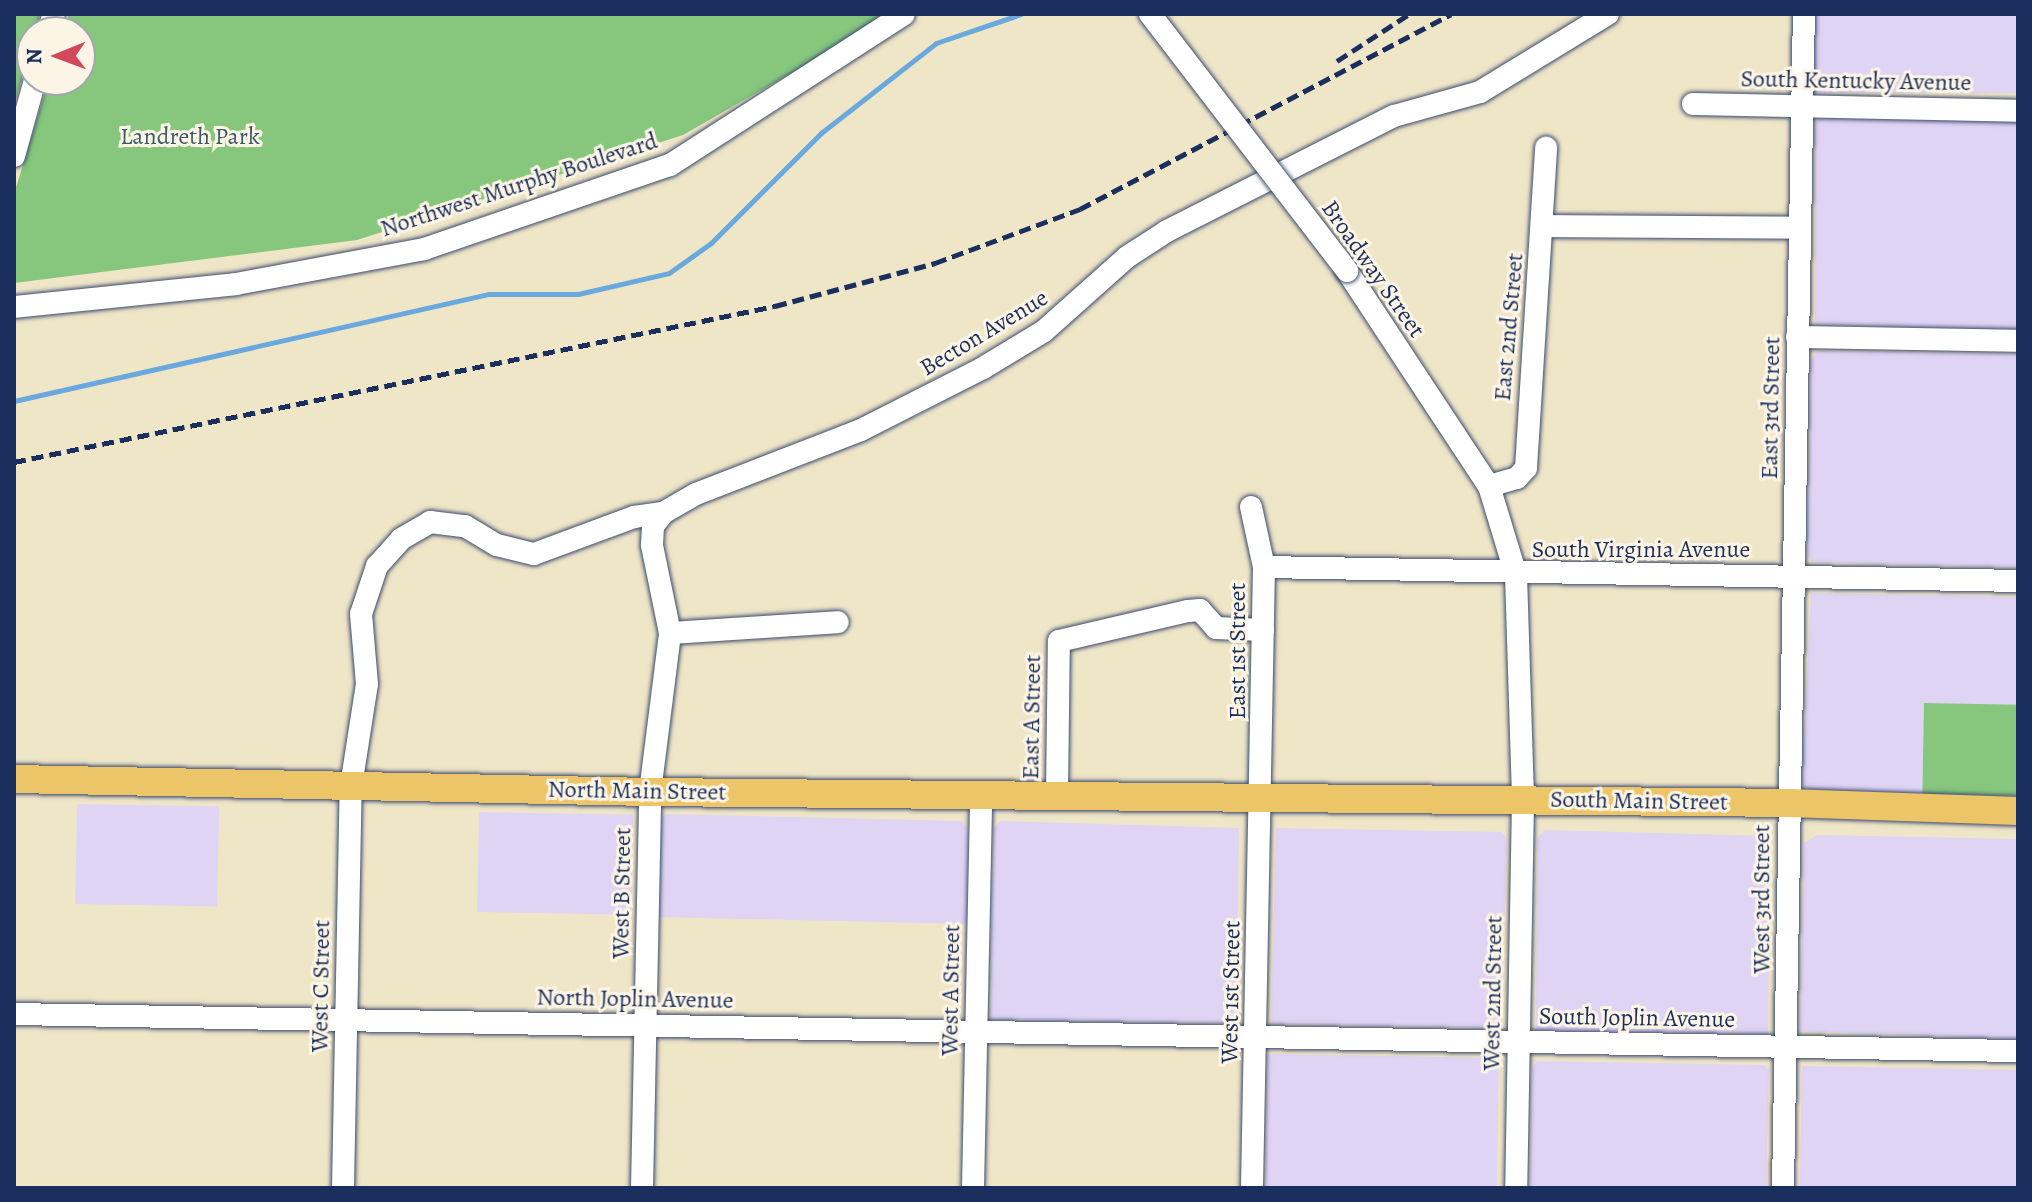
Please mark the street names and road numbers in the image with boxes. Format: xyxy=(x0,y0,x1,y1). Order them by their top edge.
street label: South Kentucky Avenue xyxy=(1740,65,1972,97)
street label: Northwest Murphy Boulevard xyxy=(377,127,661,243)
street label: Broadway Street xyxy=(1315,195,1431,343)
street label: East 2nd Street xyxy=(1488,252,1530,402)
street label: Becton Avenue xyxy=(915,284,1053,382)
street label: East 3rd Street xyxy=(1755,336,1787,480)
street label: South Virginia Avenue xyxy=(1532,536,1750,564)
street label: East 1st Street xyxy=(1224,583,1252,719)
street label: East A Street xyxy=(1017,654,1047,780)
street label: North Main Street xyxy=(548,775,726,807)
street label: South Main Street xyxy=(1550,785,1728,817)
street label: West 3rd Street xyxy=(1748,824,1776,974)
street label: West B Street xyxy=(606,827,638,959)
street label: West 2nd Street xyxy=(1477,915,1509,1071)
street label: West C Street xyxy=(305,920,337,1052)
street label: West 1st Street xyxy=(1215,920,1247,1064)
street label: West A Street xyxy=(935,924,967,1056)
street label: North Joplin Avenue xyxy=(536,983,734,1015)
street label: South Joplin Avenue xyxy=(1539,1002,1735,1034)

